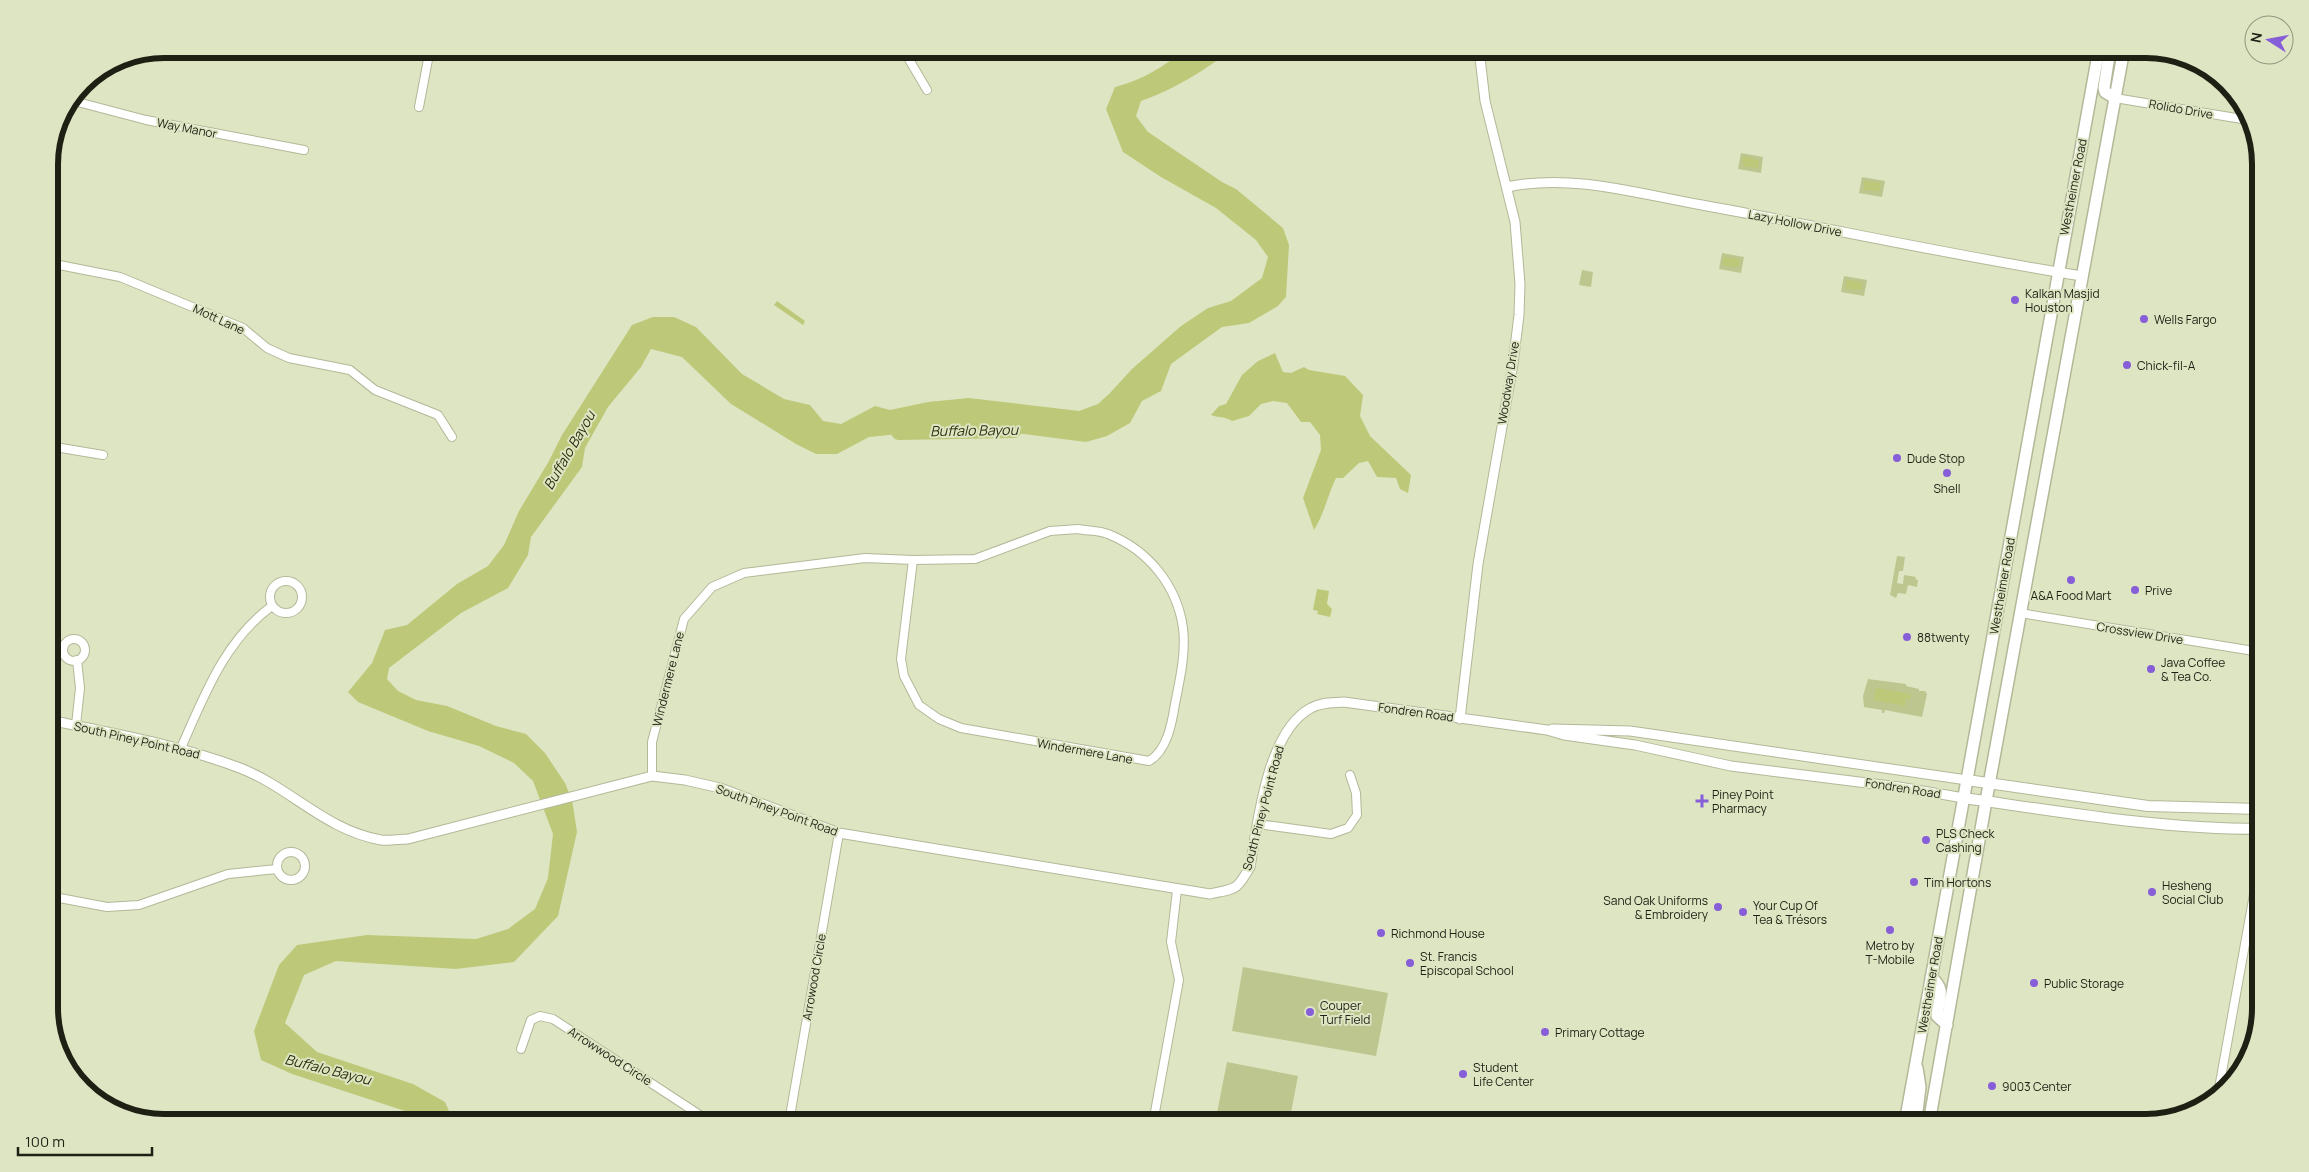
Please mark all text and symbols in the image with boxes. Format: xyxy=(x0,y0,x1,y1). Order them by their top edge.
north arrow xyxy=(2244,15,2294,65)
text: N xyxy=(2245,31,2266,44)
street label: Rolido Drive xyxy=(2148,95,2214,123)
street label: Way Manor xyxy=(155,114,219,142)
street label: Westheimer Road xyxy=(2055,137,2091,237)
street label: Lazy Hollow Drive xyxy=(1747,206,1843,240)
place label: Kalkan Masjid Houston xyxy=(2025,285,2100,316)
marker: Kalkan Masjid Houston xyxy=(2009,294,2021,306)
street label: Mott Lane xyxy=(190,300,248,338)
place label: Wells Fargo xyxy=(2154,311,2217,328)
marker: Wells Fargo xyxy=(2138,313,2150,325)
street label: Woodway Drive xyxy=(1493,340,1523,426)
place label: Chick-fil-A xyxy=(2137,357,2196,374)
marker: Chick-fil-A xyxy=(2121,359,2133,371)
water label: Buffalo Bayou xyxy=(539,406,600,493)
water label: Buffalo Bayou xyxy=(930,420,1020,440)
place label: Dude Stop xyxy=(1907,450,1965,467)
marker: Dude Stop xyxy=(1891,452,1903,464)
marker: Shell xyxy=(1941,467,1953,479)
place label: Shell xyxy=(1933,480,1961,497)
street label: Westheimer Road xyxy=(1985,536,2019,636)
marker: A&A Food Mart xyxy=(2065,574,2077,586)
place label: Prive xyxy=(2145,582,2172,599)
marker: Prive xyxy=(2129,584,2141,596)
place label: A&A Food Mart xyxy=(2031,587,2112,604)
street label: Crossview Drive xyxy=(2095,618,2185,648)
place label: 88twenty xyxy=(1917,629,1970,646)
street label: Windermere Lane xyxy=(648,630,688,728)
marker: 88twenty xyxy=(1901,631,1913,643)
place label: Java Coffee & Tea Co. xyxy=(2161,654,2225,685)
marker: Java Coffee & Tea Co. xyxy=(2145,663,2157,675)
street label: Fondren Road xyxy=(1377,698,1455,726)
street label: South Piney Point Road xyxy=(72,717,202,763)
street label: Windermere Lane xyxy=(1036,734,1134,768)
street label: South Piney Point Road xyxy=(1238,744,1288,872)
street label: Fondren Road xyxy=(1864,774,1942,802)
street label: South Piney Point Road xyxy=(714,780,840,840)
place label: Piney Point Pharmacy xyxy=(1712,786,1774,817)
marker: Piney Point Pharmacy xyxy=(1696,795,1708,807)
place label: PLS Check Cashing xyxy=(1936,825,1996,856)
marker: PLS Check Cashing xyxy=(1920,834,1932,846)
place label: Tim Hortons xyxy=(1924,874,1991,891)
marker: Tim Hortons xyxy=(1908,876,1920,888)
place label: Hesheng Social Club xyxy=(2162,877,2223,908)
marker: Hesheng Social Club xyxy=(2146,886,2158,898)
place label: Sand Oak Uniforms & Embroidery xyxy=(1603,892,1709,923)
place label: Your Cup Of Tea & Trésors xyxy=(1753,897,1827,928)
marker: Sand Oak Uniforms & Embroidery xyxy=(1712,901,1724,913)
marker: Your Cup Of Tea & Trésors xyxy=(1737,906,1749,918)
marker: Metro by T-Mobile xyxy=(1884,924,1896,936)
place label: Richmond House xyxy=(1391,925,1485,942)
marker: Richmond House xyxy=(1375,927,1387,939)
street label: Arrowood Circle xyxy=(798,932,830,1022)
street label: Westheimer Road xyxy=(1913,935,1947,1035)
place label: Metro by T-Mobile xyxy=(1865,937,1915,968)
place label: St. Francis Episcopal School xyxy=(1420,948,1514,979)
marker: St. Francis Episcopal School xyxy=(1404,957,1416,969)
place label: Public Storage xyxy=(2044,975,2124,992)
marker: Public Storage xyxy=(2028,977,2040,989)
place label: Couper Turf Field xyxy=(1320,997,1370,1028)
marker: Couper Turf Field xyxy=(1304,1006,1316,1018)
street label: Arrowwood Circle xyxy=(565,1023,655,1089)
place label: Primary Cottage xyxy=(1555,1024,1645,1041)
marker: Primary Cottage xyxy=(1539,1026,1551,1038)
water label: Buffalo Bayou xyxy=(283,1049,374,1089)
place label: Student Life Center xyxy=(1473,1059,1534,1090)
marker: Student Life Center xyxy=(1457,1068,1469,1080)
place label: 9003 Center xyxy=(2002,1078,2072,1095)
marker: 9003 Center xyxy=(1986,1080,1998,1092)
scale bar xyxy=(18,1124,151,1156)
text: 100 m xyxy=(25,1131,65,1152)

